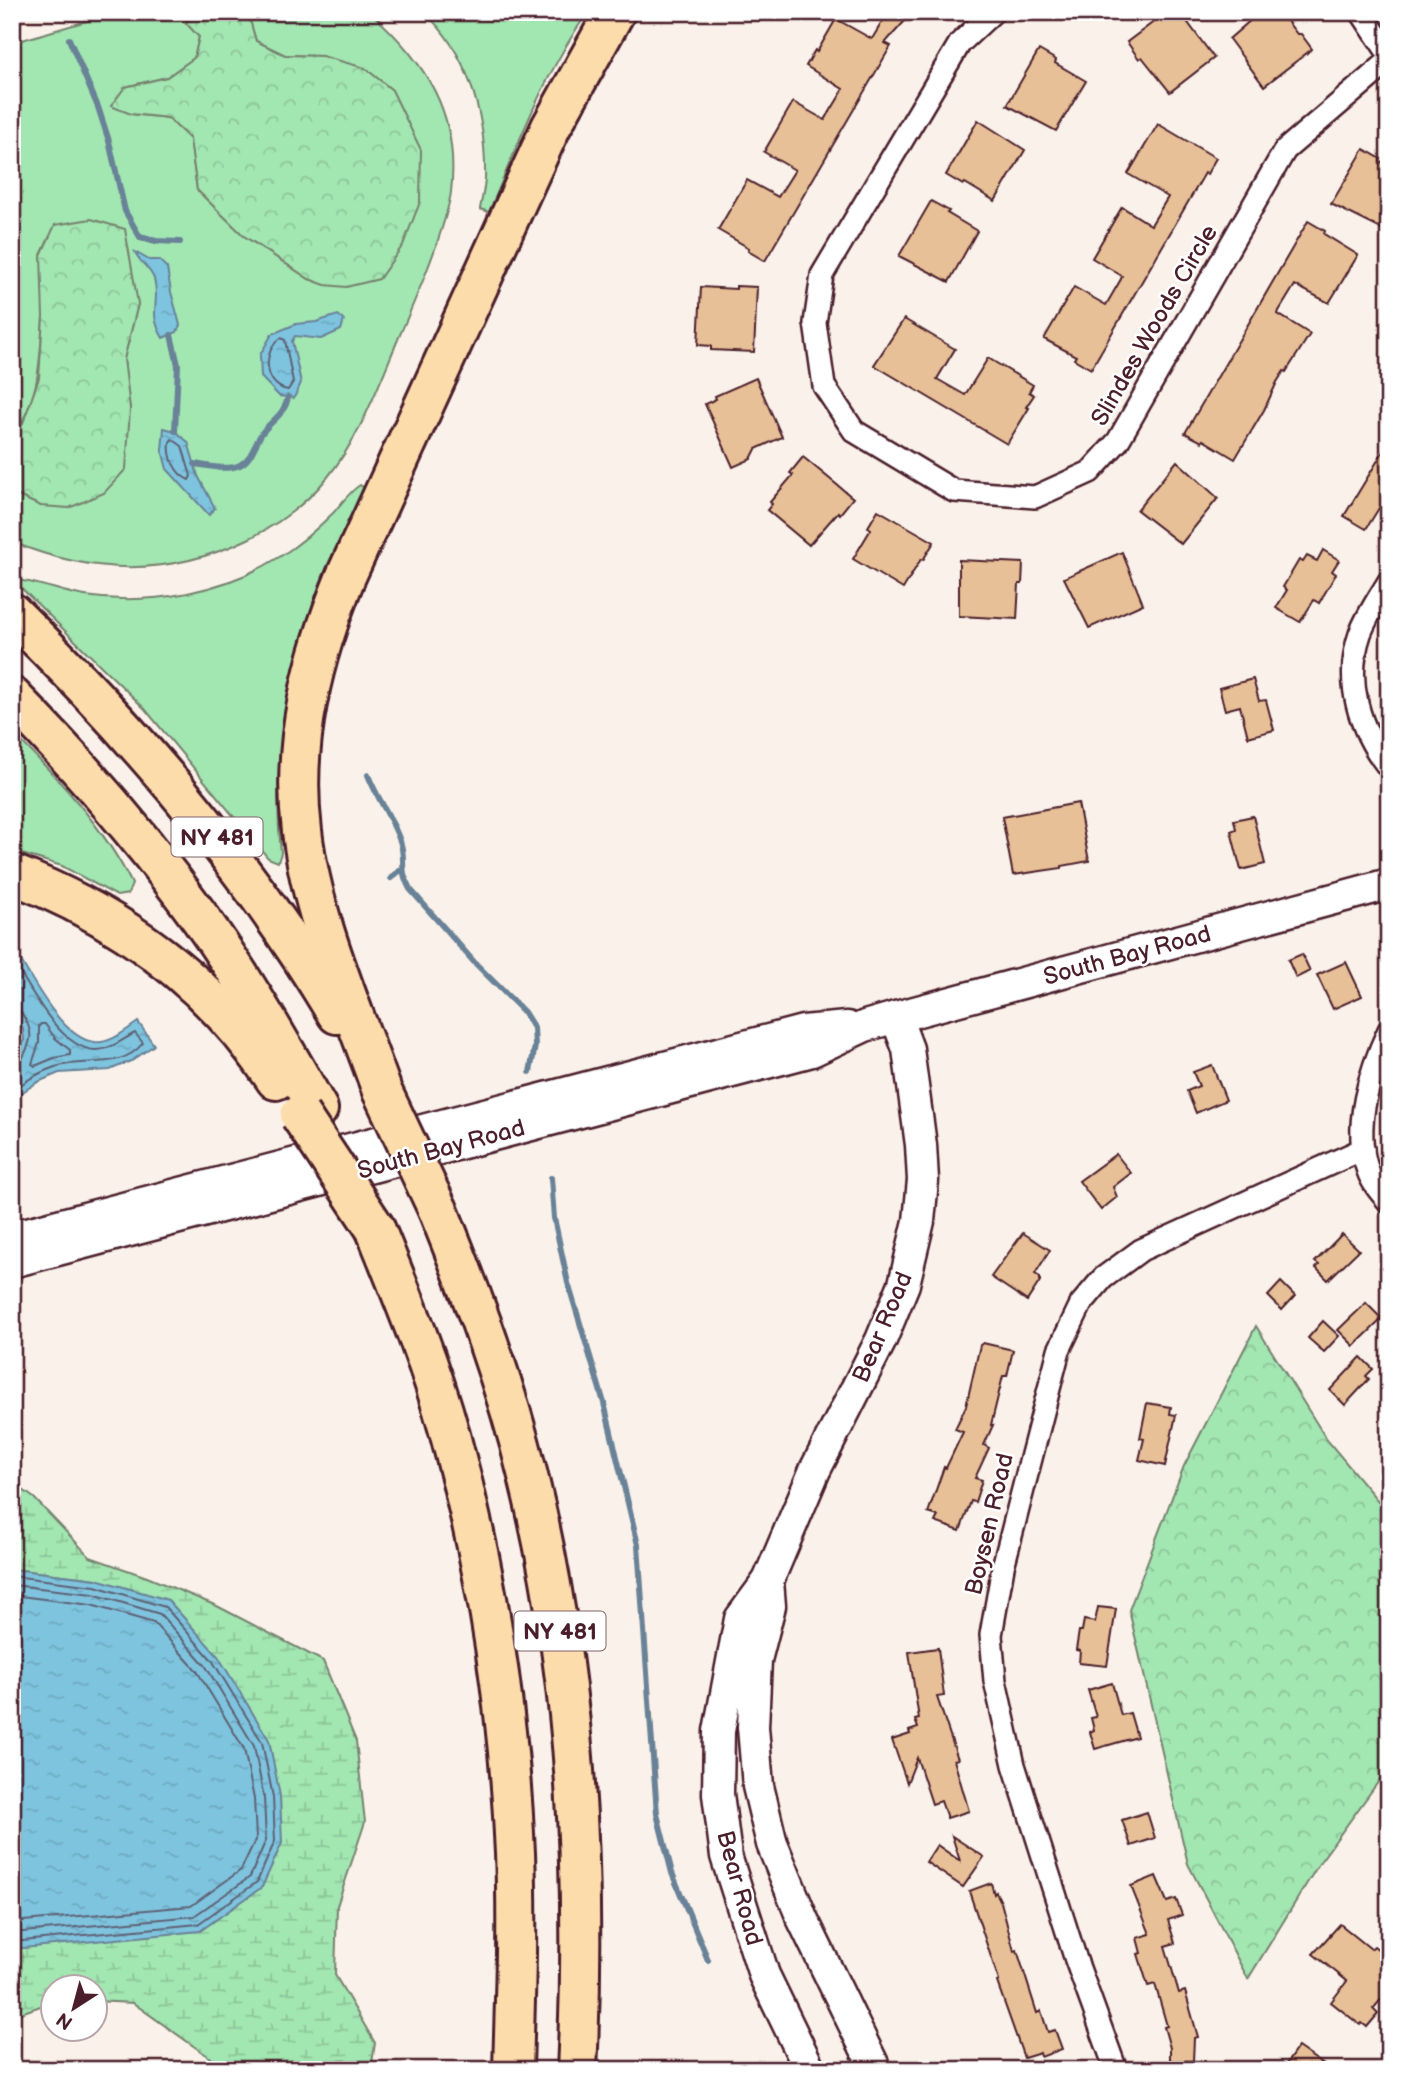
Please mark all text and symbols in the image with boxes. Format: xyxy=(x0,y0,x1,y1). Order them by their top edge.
street label: Slindes Woods Circle xyxy=(1085,220,1224,431)
road number: NY 481 xyxy=(172,818,262,856)
street label: South Bay Road xyxy=(1040,919,1214,992)
street label: South Bay Road xyxy=(354,1113,528,1186)
street label: Bear Road xyxy=(846,1267,919,1387)
street label: Boysen Road xyxy=(959,1450,1020,1598)
road number: NY 481 xyxy=(514,1612,606,1650)
street label: Bear Road xyxy=(710,1828,769,1949)
north arrow xyxy=(38,1974,108,2044)
text: N xyxy=(52,2007,77,2034)

